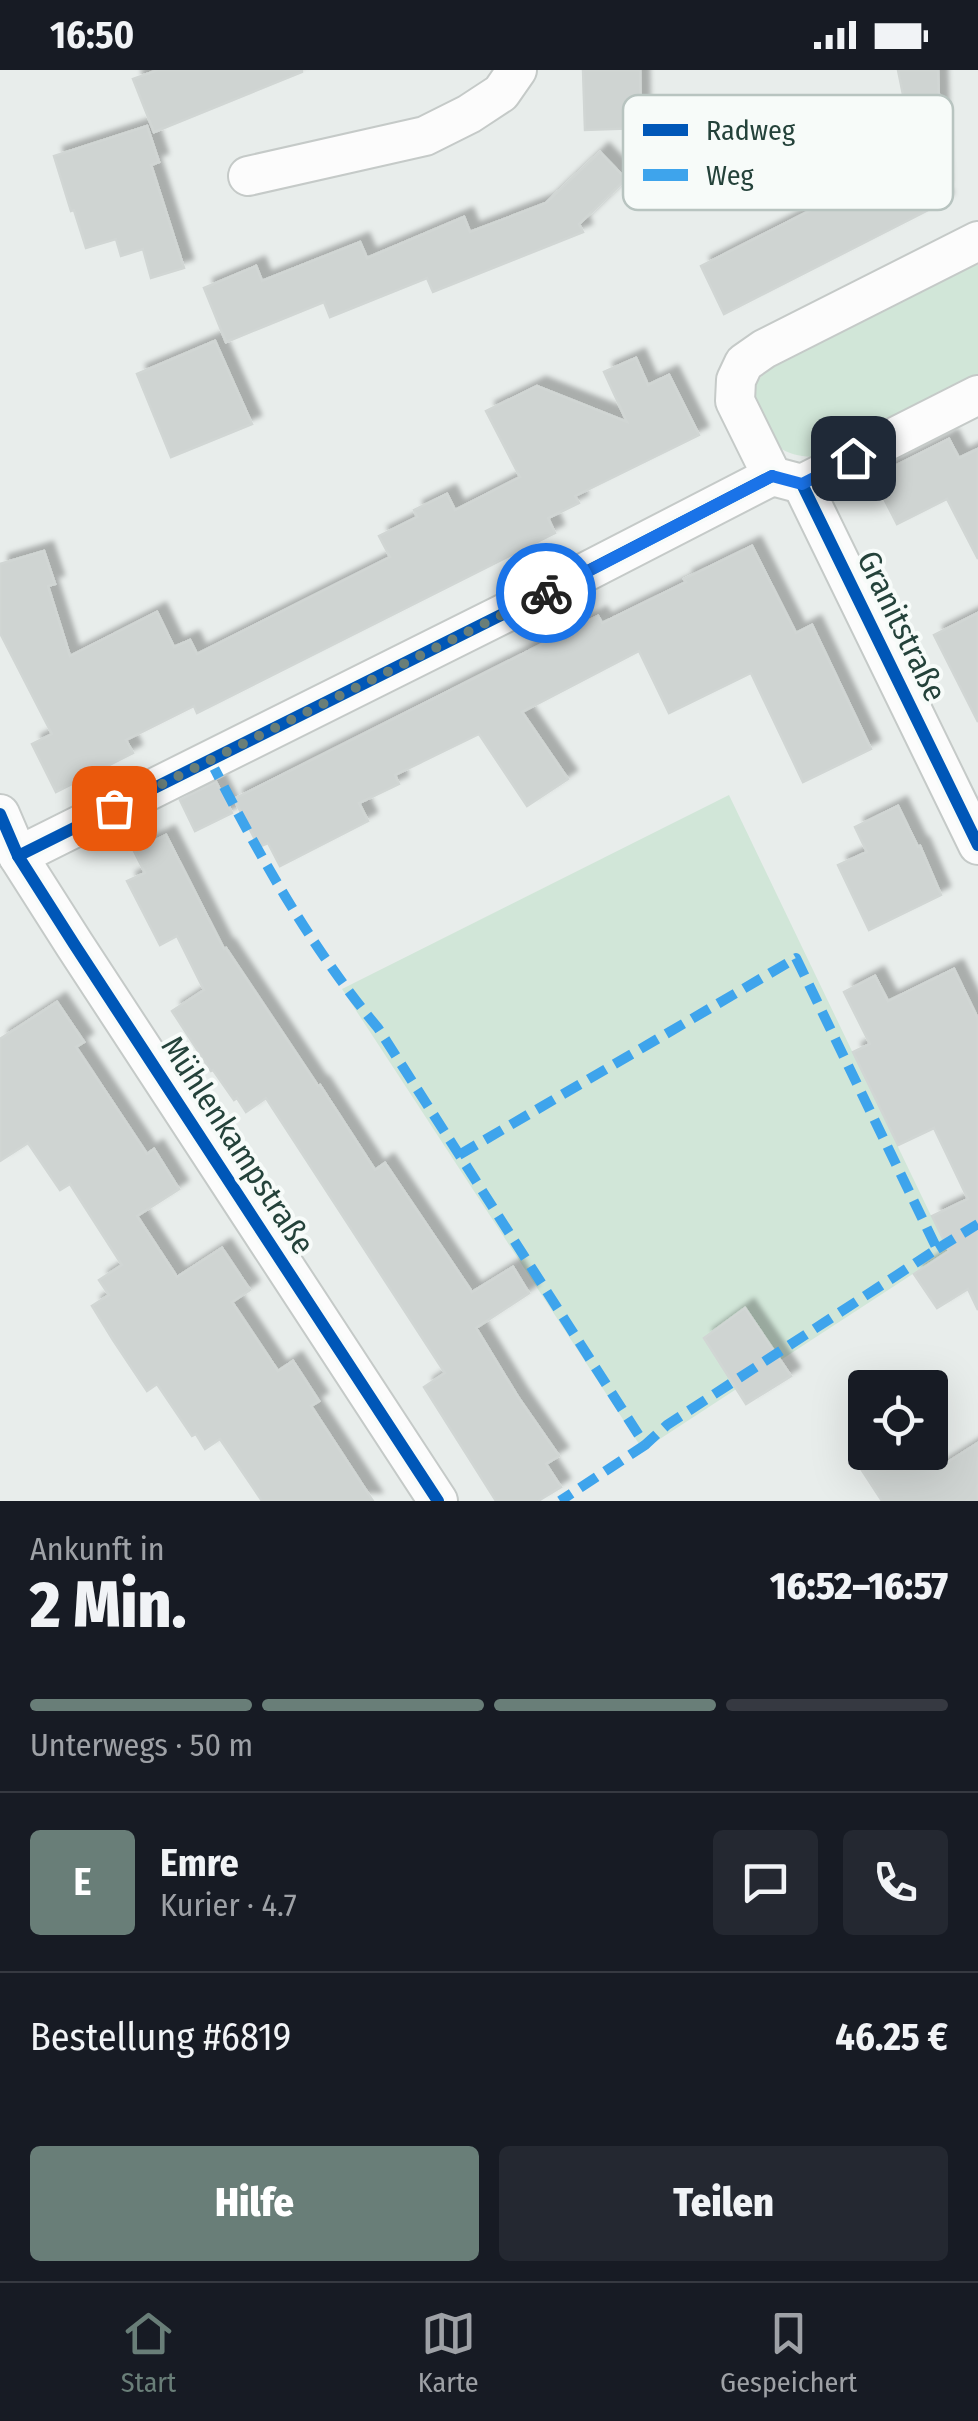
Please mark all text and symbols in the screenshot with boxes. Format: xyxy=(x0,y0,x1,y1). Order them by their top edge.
text: 16:50 xyxy=(50,12,134,58)
legend xyxy=(623,95,953,210)
text: Radweg xyxy=(706,114,796,147)
text: Weg xyxy=(706,159,755,192)
pin xyxy=(811,416,896,501)
icon: home xyxy=(826,431,881,486)
courier xyxy=(496,543,596,643)
street label: Granitstraße xyxy=(849,545,955,707)
icon: bike xyxy=(519,566,574,621)
pin xyxy=(72,766,157,851)
icon: bag xyxy=(87,781,142,836)
street label: Mühlenkampstraße xyxy=(153,1029,323,1261)
map controls xyxy=(848,1370,948,1470)
button: locate xyxy=(848,1370,948,1470)
text: Ankunft in xyxy=(30,1530,165,1568)
text: 16:52–16:57 xyxy=(770,1563,948,1609)
text: 2 Min. xyxy=(30,1566,186,1644)
text: Unterwegs · 50 m xyxy=(30,1726,253,1764)
button: chat xyxy=(713,1830,818,1935)
button: phone xyxy=(843,1830,948,1935)
text: Emre xyxy=(160,1840,239,1886)
text: E xyxy=(73,1859,92,1905)
text: Kurier · 4.7 xyxy=(160,1886,297,1924)
text: Bestellung #6819 xyxy=(30,2014,291,2060)
text: 46.25 € xyxy=(835,2014,948,2060)
button: Hilfe xyxy=(30,2146,479,2261)
button: Teilen xyxy=(499,2146,948,2261)
tab: Start xyxy=(121,2306,176,2399)
tab: Karte xyxy=(418,2306,479,2399)
tab: Gespeichert xyxy=(720,2306,857,2399)

